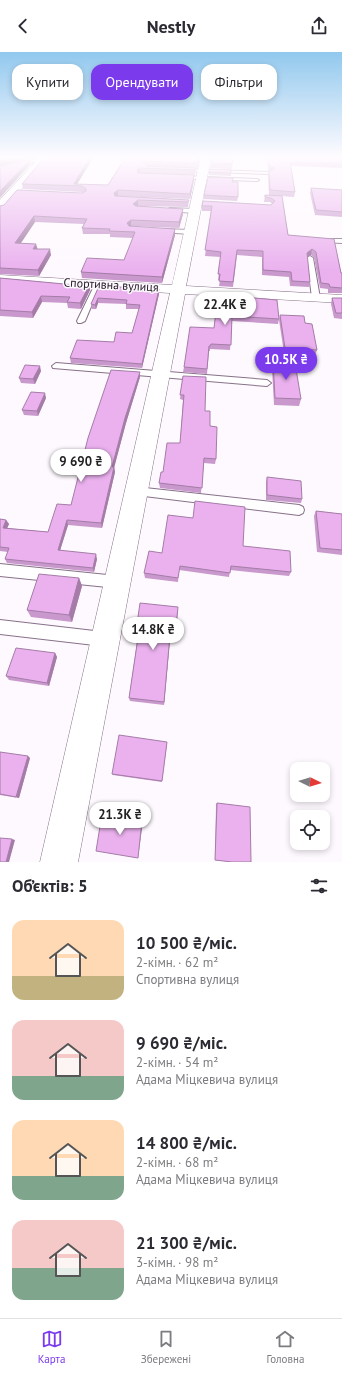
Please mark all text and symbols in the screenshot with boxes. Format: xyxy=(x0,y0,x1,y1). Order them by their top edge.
icon: back xyxy=(12,15,34,37)
text: Nestly xyxy=(147,15,195,38)
icon: share xyxy=(308,15,330,37)
chip: Купити xyxy=(12,64,83,100)
chip: Орендувати xyxy=(91,64,193,100)
chip: Фільтри xyxy=(201,64,277,100)
street label: Спортивна вулиця xyxy=(63,275,159,294)
pin: 22.4K ₴ xyxy=(188,292,262,326)
text: 22.4K ₴ xyxy=(203,296,247,313)
pin: 10.5K ₴ xyxy=(249,347,323,381)
text: 10.5K ₴ xyxy=(264,351,308,368)
pin: 9 690 ₴ xyxy=(44,449,118,483)
text: 9 690 ₴ xyxy=(59,453,103,470)
pin: 14.8K ₴ xyxy=(116,617,190,651)
text: 14.8K ₴ xyxy=(131,621,175,638)
north arrow xyxy=(290,762,330,802)
map controls xyxy=(290,762,330,850)
pin: 21.3K ₴ xyxy=(83,802,157,836)
text: 21.3K ₴ xyxy=(98,806,142,823)
button: locate xyxy=(290,810,330,850)
text: Об’єктів: 5 xyxy=(12,875,88,897)
icon: filters xyxy=(308,875,330,897)
text: 10 500 ₴/міс. xyxy=(136,932,237,954)
icon: home xyxy=(44,936,92,984)
text: 2-кімн. · 62 m² xyxy=(136,954,218,971)
text: Спортивна вулиця xyxy=(136,971,239,988)
text: 9 690 ₴/міс. xyxy=(136,1032,227,1054)
icon: home xyxy=(44,1036,92,1084)
text: 2-кімн. · 54 m² xyxy=(136,1054,218,1071)
text: Адама Міцкевича вулиця xyxy=(136,1071,278,1088)
text: 14 800 ₴/міс. xyxy=(136,1132,237,1154)
icon: home xyxy=(44,1136,92,1184)
text: 2-кімн. · 68 m² xyxy=(136,1154,218,1171)
text: Адама Міцкевича вулиця xyxy=(136,1171,278,1188)
text: 21 300 ₴/міс. xyxy=(136,1232,237,1254)
icon: home xyxy=(44,1236,92,1284)
text: 3-кімн. · 98 m² xyxy=(136,1254,218,1271)
text: Адама Міцкевича вулиця xyxy=(136,1271,278,1288)
tab: Карта xyxy=(38,1328,65,1366)
tab: Збережені xyxy=(141,1328,191,1366)
tab: Головна xyxy=(267,1328,304,1366)

